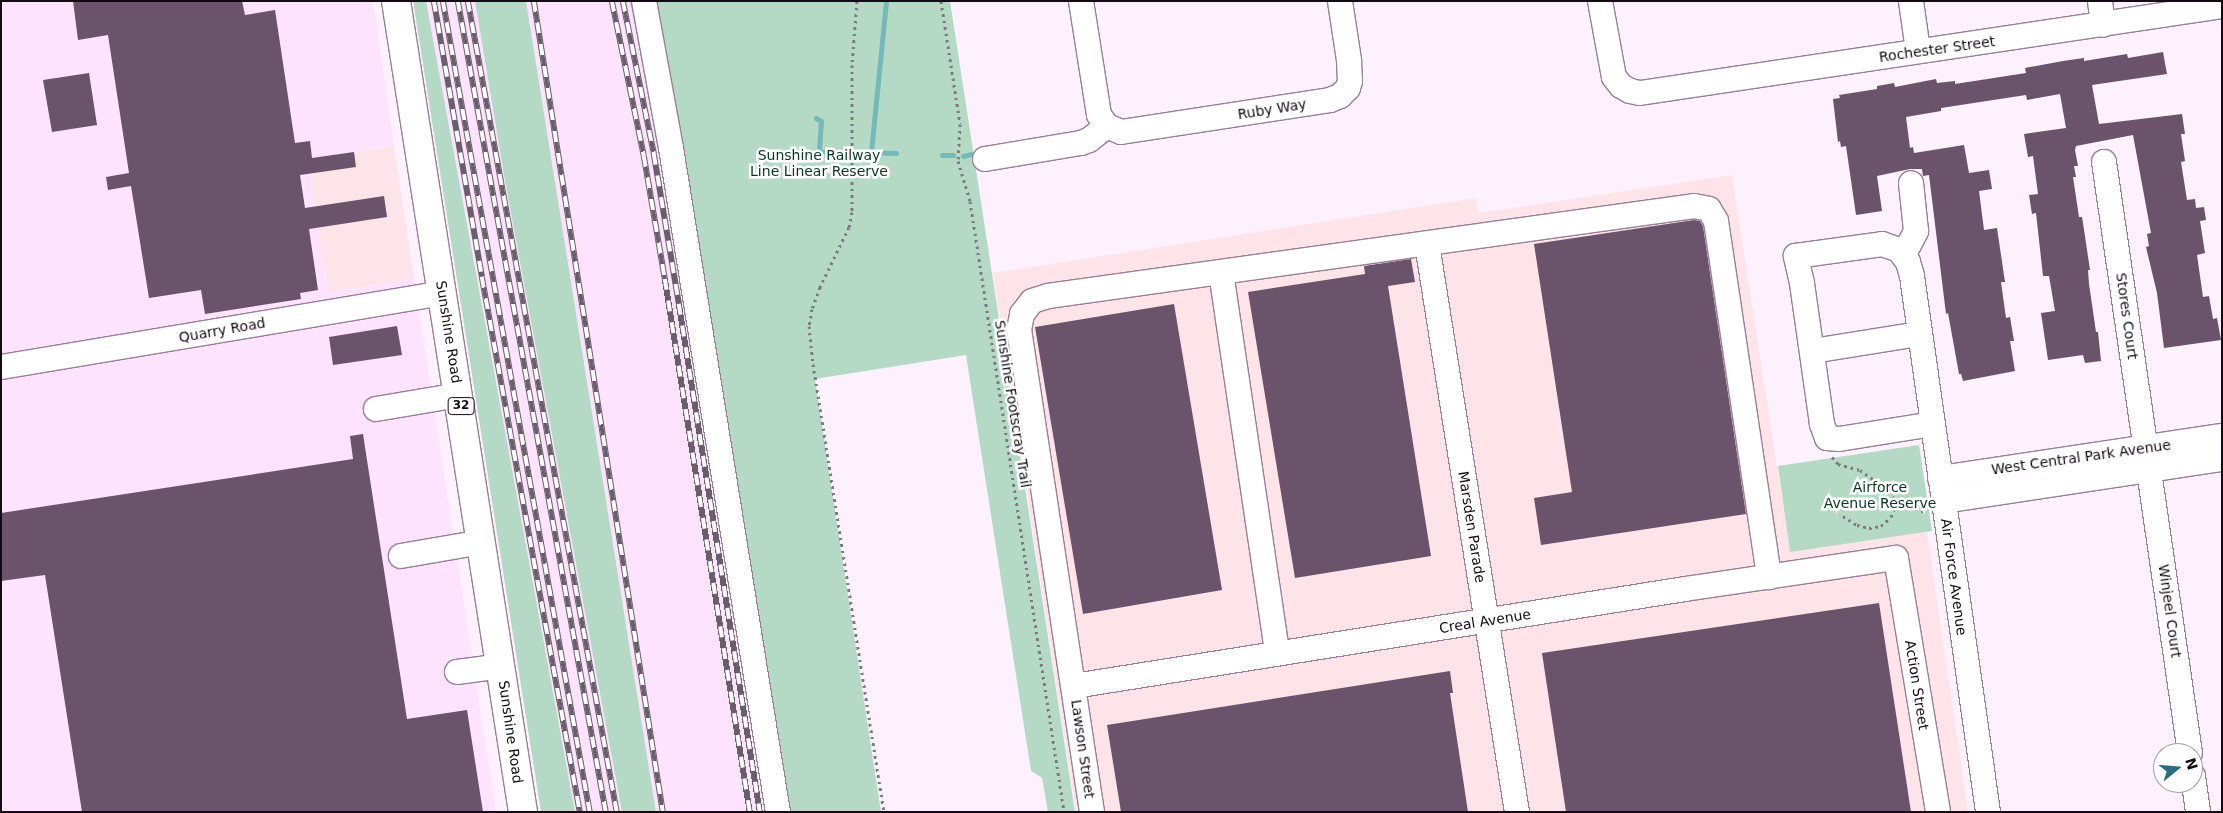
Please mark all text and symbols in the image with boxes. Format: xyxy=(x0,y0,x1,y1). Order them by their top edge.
street label: Rochester Street xyxy=(1878,33,1996,65)
street label: Ruby Way xyxy=(1236,95,1308,123)
park label: Sunshine Railway Line Linear Reserve xyxy=(750,147,888,180)
street label: Stores Court xyxy=(2113,272,2141,360)
street label: Sunshine Road xyxy=(433,279,465,385)
street label: Quarry Road xyxy=(177,314,267,346)
street label: Sunshine Footscray Trail xyxy=(991,319,1035,489)
road number: 32 xyxy=(447,396,475,416)
street label: West Central Park Avenue xyxy=(1990,436,2172,478)
street label: Marsden Parade xyxy=(1455,470,1489,584)
park label: Airforce Avenue Reserve xyxy=(1824,479,1936,512)
street label: Air Force Avenue xyxy=(1937,517,1971,637)
street label: Winjeel Court xyxy=(2155,563,2185,659)
street label: Creal Avenue xyxy=(1438,605,1532,637)
street label: Action Street xyxy=(1902,639,1932,731)
street label: Sunshine Road xyxy=(495,679,527,785)
street label: Lawson Street xyxy=(1068,699,1098,799)
north arrow xyxy=(2153,743,2203,793)
text: N xyxy=(2182,756,2201,772)

